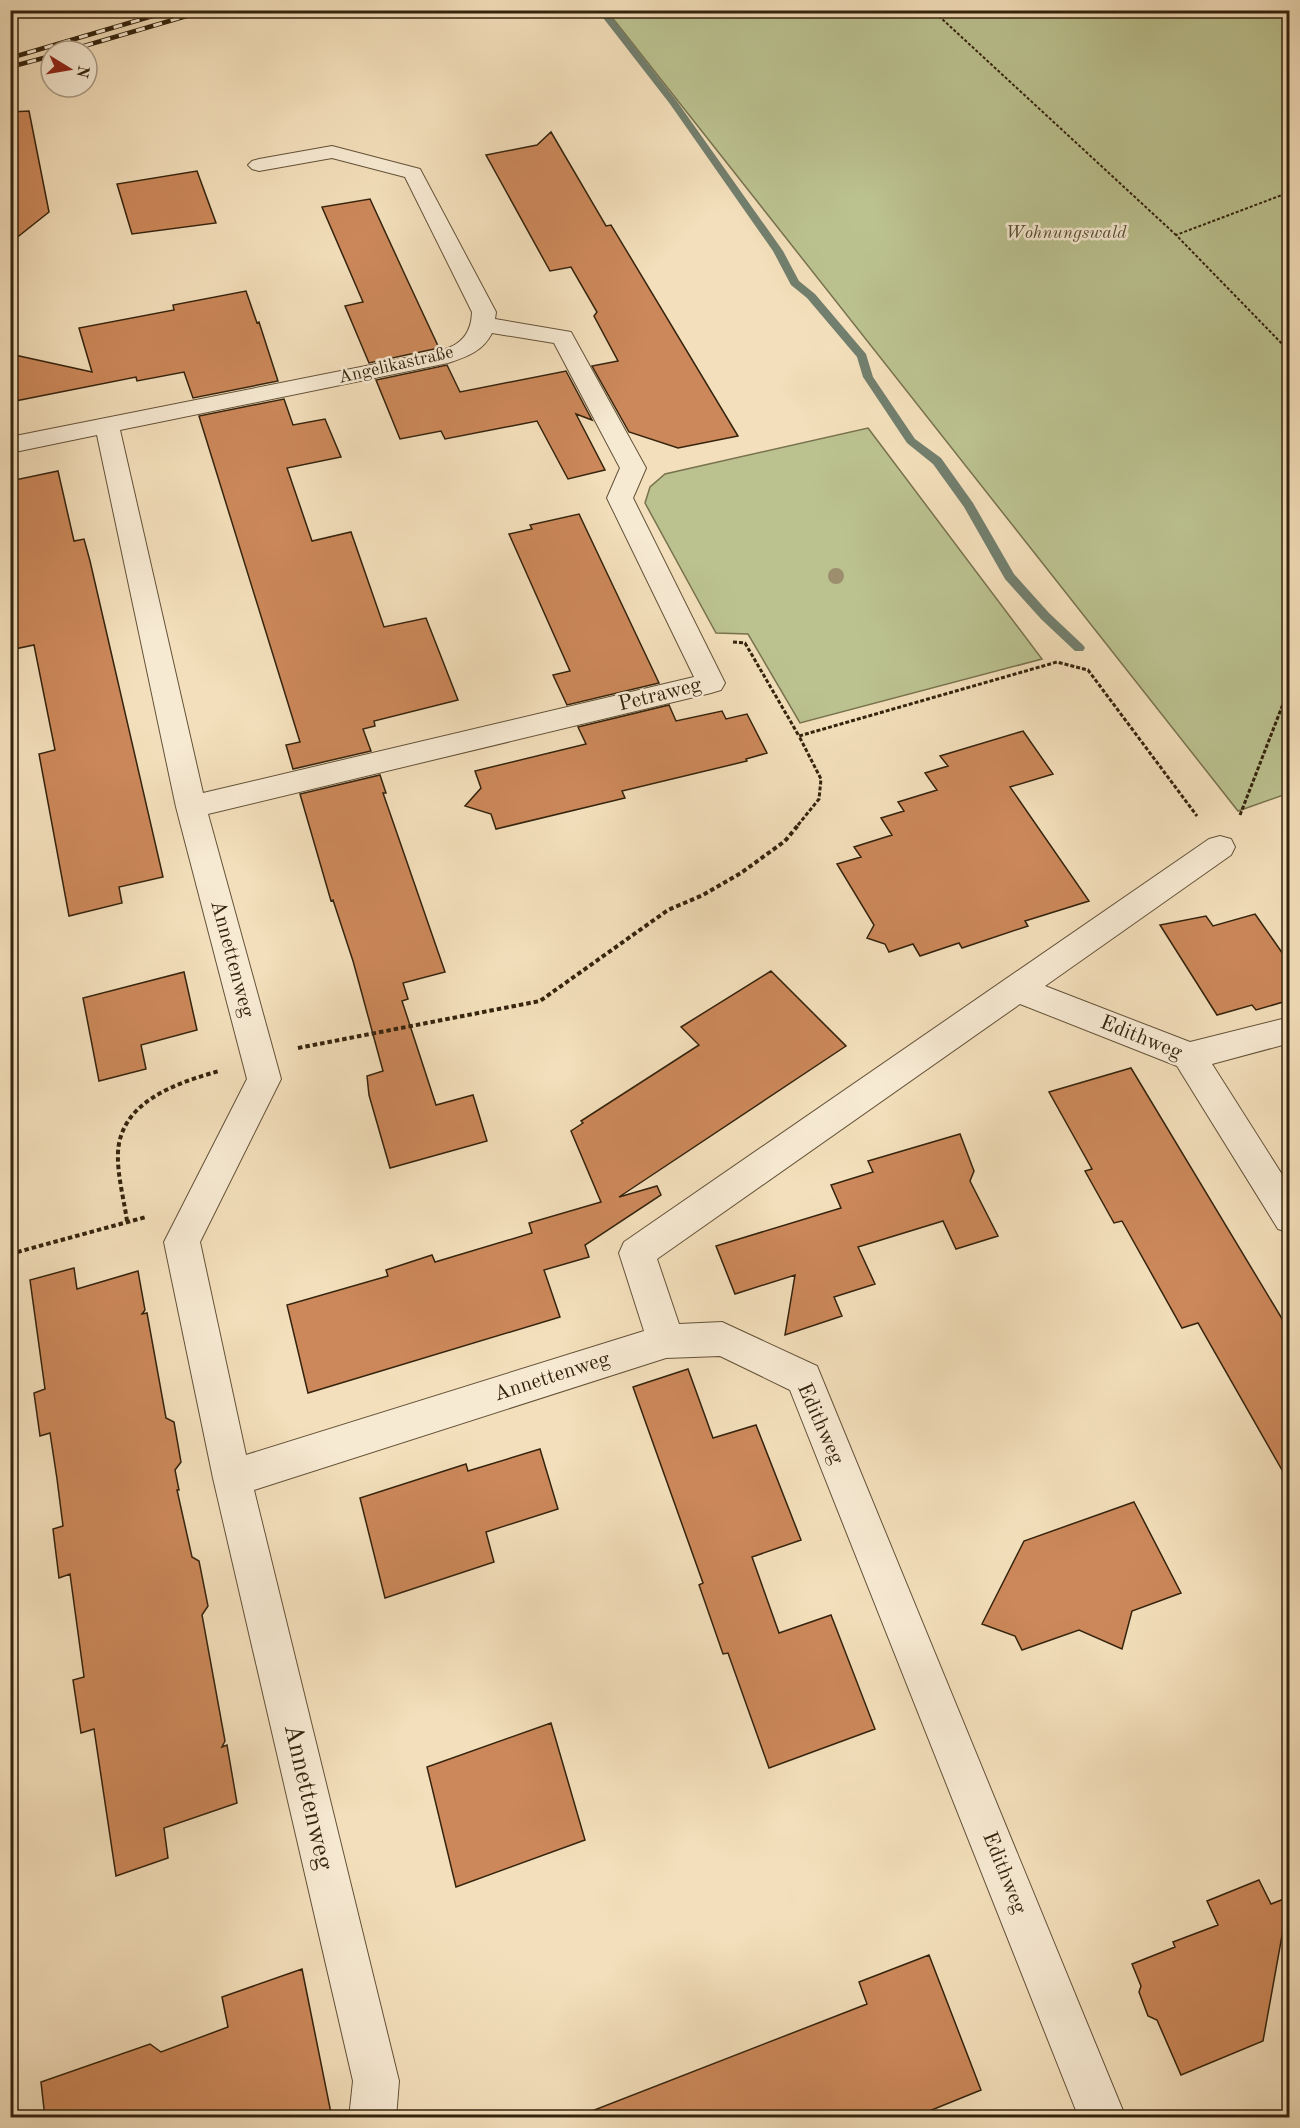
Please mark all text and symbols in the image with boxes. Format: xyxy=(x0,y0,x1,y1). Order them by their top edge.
north arrow xyxy=(39,39,99,99)
text: N xyxy=(73,64,91,80)
park label: Wohnungswald xyxy=(1005,224,1127,242)
street label: Angelikastraße xyxy=(337,343,455,387)
street label: Petraweg xyxy=(616,674,704,715)
street label: Annettenweg xyxy=(206,898,258,1020)
street label: Edithweg xyxy=(1097,1012,1185,1064)
street label: Annettenweg xyxy=(492,1348,613,1406)
street label: Edithweg xyxy=(793,1380,847,1468)
street label: Annettenweg xyxy=(279,1721,337,1873)
street label: Edithweg xyxy=(978,1829,1030,1917)

